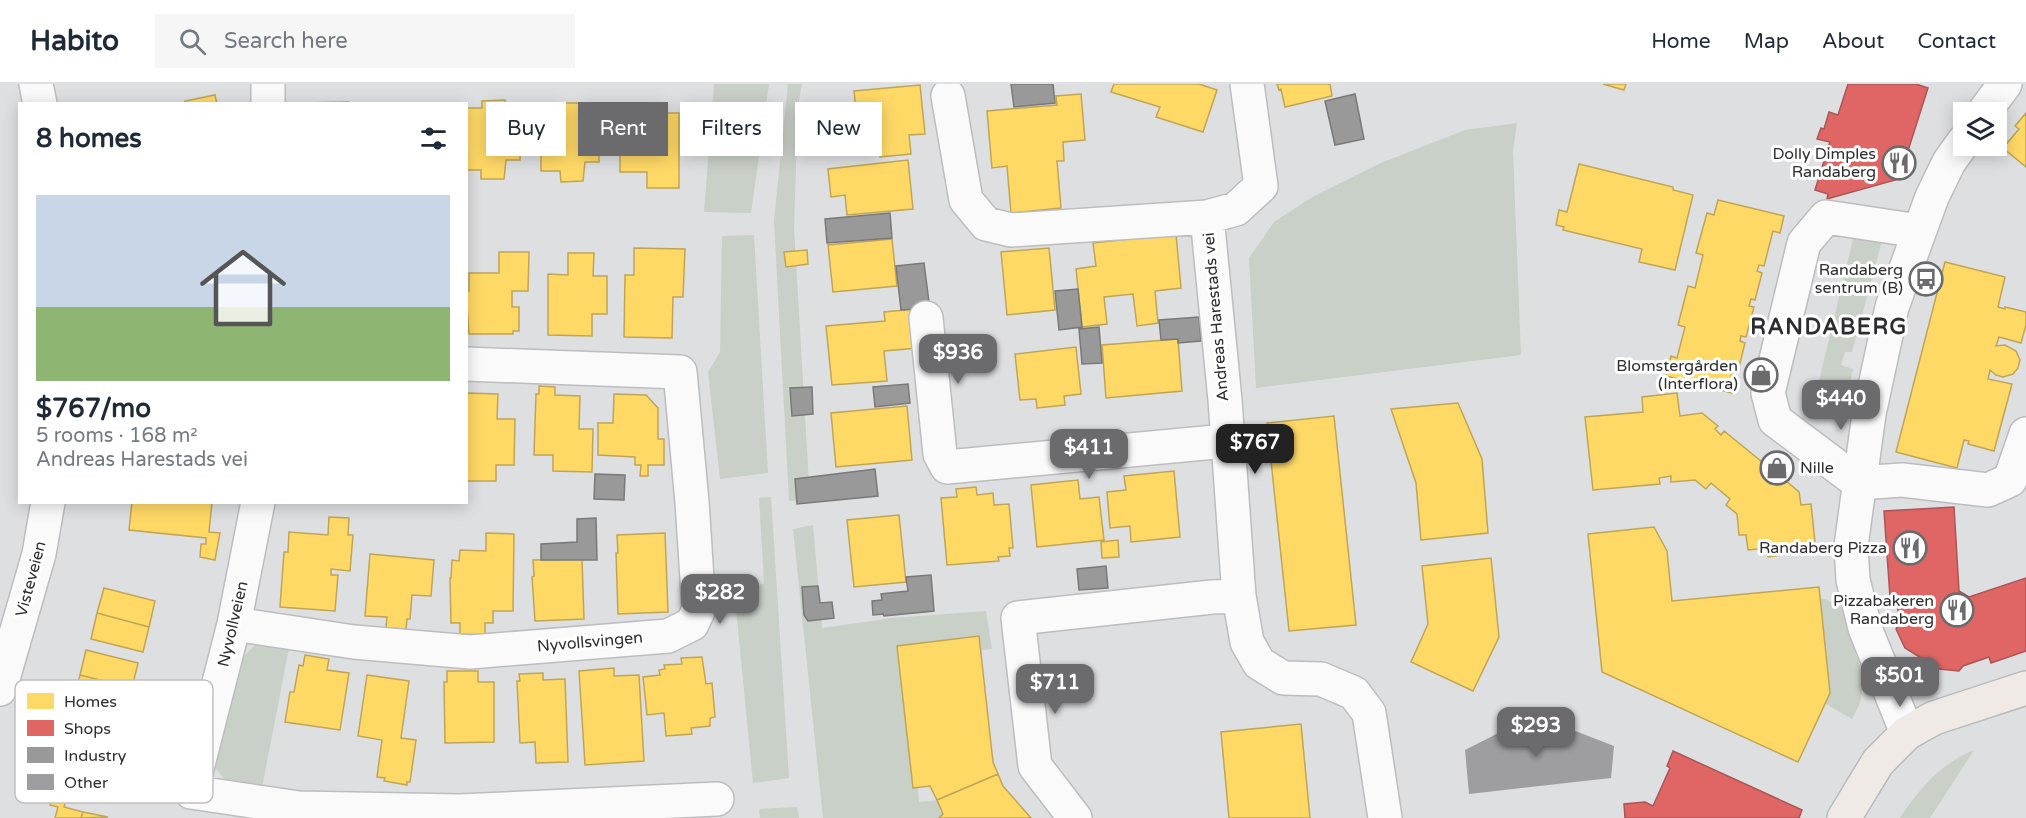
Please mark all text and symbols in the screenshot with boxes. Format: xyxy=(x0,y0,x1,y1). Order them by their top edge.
search box xyxy=(155,14,575,68)
text: Habito xyxy=(30,24,119,58)
icon: search xyxy=(176,25,209,58)
text: Search here xyxy=(224,28,348,54)
text: Home xyxy=(1651,29,1711,54)
text: Map xyxy=(1744,29,1789,54)
text: About xyxy=(1822,29,1884,54)
text: Contact xyxy=(1917,29,1996,54)
chip: Buy xyxy=(486,102,566,156)
chip: Rent xyxy=(578,102,668,156)
chip: Filters xyxy=(680,102,783,156)
chip: New xyxy=(795,102,882,156)
map controls xyxy=(1953,102,2007,156)
button: layers xyxy=(1953,102,2007,156)
icon: filters xyxy=(417,122,450,155)
text: 8 homes xyxy=(36,123,142,154)
place label: Dolly Dimples Randaberg xyxy=(1772,144,1876,182)
restaurant icon: Dolly Dimples Randaberg xyxy=(1881,145,1917,181)
street label: Andreas Harestads vei xyxy=(1199,232,1233,402)
icon: home xyxy=(189,234,297,342)
place label: Randaberg sentrum (B) xyxy=(1815,260,1903,298)
bus stop icon: Randaberg sentrum (B) xyxy=(1908,261,1944,297)
district label: RANDABERG xyxy=(1750,314,1908,340)
pin: $936 xyxy=(922,334,994,385)
text: $936 xyxy=(933,341,983,365)
place label: Blomstergården (Interflora) xyxy=(1616,356,1738,394)
shop icon: Blomstergården (Interflora) xyxy=(1743,357,1779,393)
pin: $440 xyxy=(1805,380,1877,431)
text: $440 xyxy=(1816,387,1866,411)
text: $767/mo xyxy=(36,393,151,424)
text: 5 rooms · 168 m² xyxy=(36,424,198,448)
pin: $767 xyxy=(1219,424,1291,475)
pin: $411 xyxy=(1053,429,1125,480)
text: $767 xyxy=(1230,431,1280,455)
text: $411 xyxy=(1064,436,1114,460)
text: Andreas Harestads vei xyxy=(36,448,248,472)
shop icon: Nille xyxy=(1759,450,1795,486)
place label: Nille xyxy=(1800,458,1834,478)
restaurant icon: Randaberg Pizza xyxy=(1892,530,1928,566)
place label: Randaberg Pizza xyxy=(1759,538,1887,558)
street label: Visteveien xyxy=(11,539,51,619)
pin: $282 xyxy=(684,574,756,625)
street label: Nyvollveien xyxy=(213,579,253,669)
text: $282 xyxy=(695,581,745,605)
place label: Pizzabakeren Randaberg xyxy=(1833,591,1934,629)
restaurant icon: Pizzabakeren Randaberg xyxy=(1939,592,1975,628)
street label: Nyvollsvingen xyxy=(536,627,644,657)
pin: $501 xyxy=(1864,657,1936,708)
pin: $711 xyxy=(1019,664,1091,715)
text: $501 xyxy=(1875,664,1925,688)
text: $711 xyxy=(1030,671,1080,695)
legend xyxy=(15,680,213,803)
text: Homes xyxy=(64,692,117,712)
pin: $293 xyxy=(1500,707,1572,758)
text: $293 xyxy=(1511,714,1561,738)
text: Shops xyxy=(64,719,111,739)
text: Industry xyxy=(64,746,127,766)
text: Other xyxy=(64,773,109,793)

